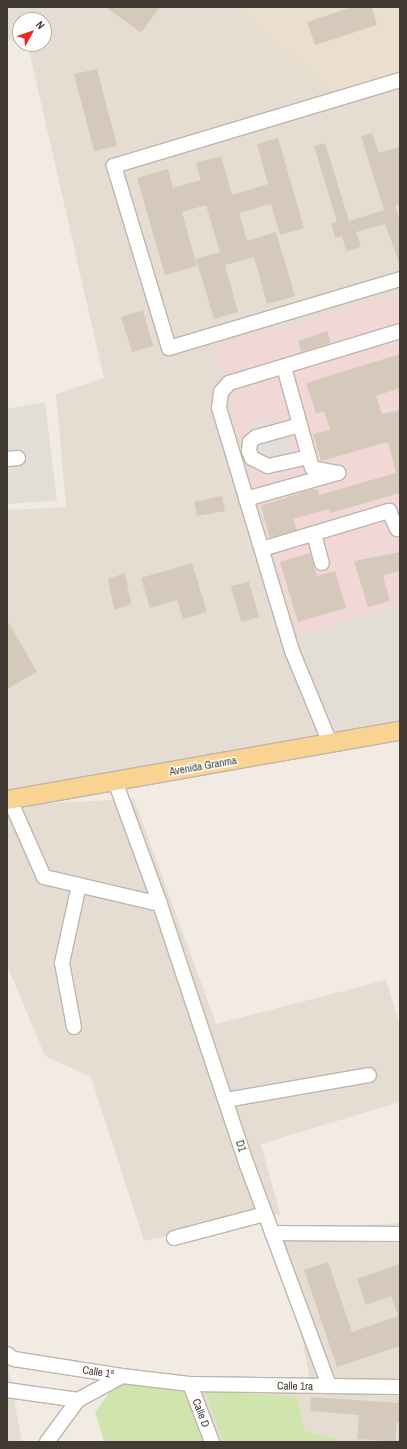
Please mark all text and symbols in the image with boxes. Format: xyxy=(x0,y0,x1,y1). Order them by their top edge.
north arrow xyxy=(12,12,52,52)
text: N xyxy=(33,18,48,32)
street label: Avenida Granma xyxy=(168,754,238,778)
street label: D1 xyxy=(233,1138,249,1154)
street label: Calle 1ª xyxy=(81,1363,115,1381)
street label: Calle 1ra xyxy=(277,1379,313,1393)
street label: Calle D xyxy=(190,1397,212,1429)

